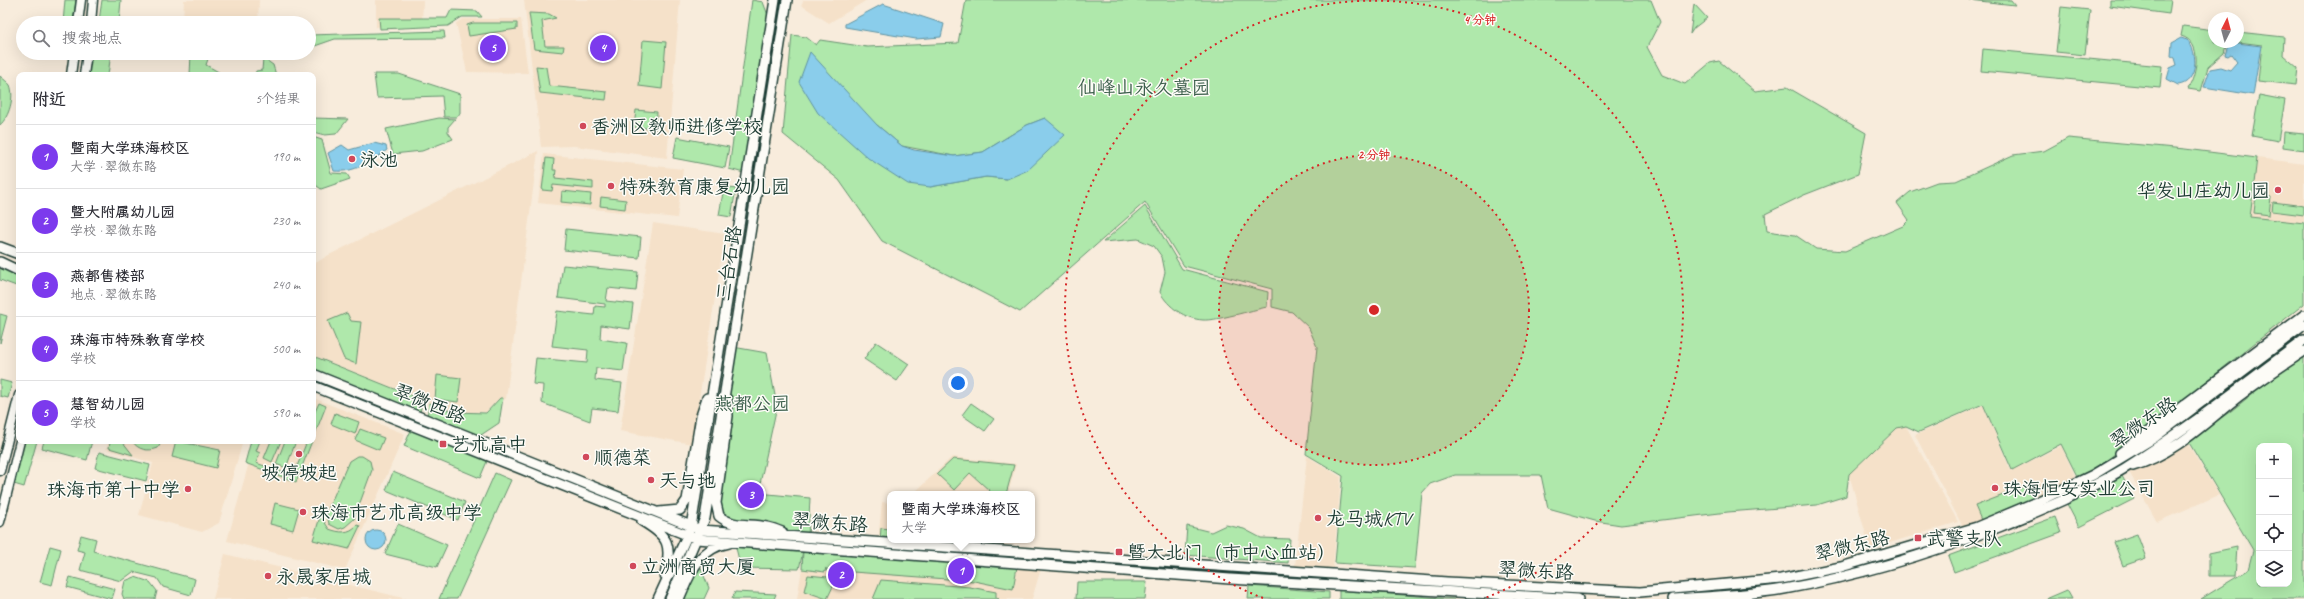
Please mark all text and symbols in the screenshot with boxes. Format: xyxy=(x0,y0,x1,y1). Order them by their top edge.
text: 4 分钟 xyxy=(1464,12,1496,28)
north arrow xyxy=(2208,12,2244,48)
search box xyxy=(16,16,316,60)
icon: search xyxy=(30,27,52,49)
text: 搜索地点 xyxy=(62,29,122,48)
pin: 5 xyxy=(480,33,506,63)
pin: 4 xyxy=(590,33,616,63)
park label: 仙峰山永久墓园 xyxy=(1077,76,1211,100)
text: 附近 xyxy=(32,89,66,110)
text: 5个结果 xyxy=(255,91,300,107)
place label: 香洲区教师进修学校 xyxy=(591,115,762,139)
marker: 香洲区教师进修学校 xyxy=(578,121,588,131)
text: 暨南大学珠海校区 xyxy=(70,139,190,158)
text: 2 分钟 xyxy=(1358,147,1390,163)
place label: 泳池 xyxy=(360,148,398,172)
text: 1 xyxy=(42,149,48,165)
text: 190 m xyxy=(272,149,300,165)
marker: 泳池 xyxy=(347,154,357,164)
text: 大学 · 翠微东路 xyxy=(70,159,157,175)
place label: 特殊教育康复幼儿园 xyxy=(619,175,790,199)
place label: 华发山庄幼儿园 xyxy=(2137,179,2270,203)
marker: 特殊教育康复幼儿园 xyxy=(606,181,616,191)
marker: 华发山庄幼儿园 xyxy=(2273,185,2283,195)
text: 暨大附属幼儿园 xyxy=(70,203,175,222)
text: 2 xyxy=(42,213,48,229)
text: 230 m xyxy=(272,213,300,229)
text: 学校 · 翠微东路 xyxy=(70,223,157,239)
street label: 三台石路 xyxy=(711,224,747,303)
text: 燕都售楼部 xyxy=(70,267,145,286)
text: 3 xyxy=(42,277,48,293)
text: 240 m xyxy=(272,277,300,293)
text: 地点 · 翠微东路 xyxy=(70,287,157,303)
centre of rings xyxy=(1367,303,1381,317)
text: 珠海市特殊教育学校 xyxy=(70,331,205,350)
text: 4 xyxy=(42,341,48,357)
text: 500 m xyxy=(272,341,300,357)
text: 学校 xyxy=(70,351,96,367)
your location xyxy=(948,373,968,393)
street label: 翠微西路 xyxy=(390,379,469,429)
park label: 燕都公园 xyxy=(714,392,790,416)
street label: 翠微东路 xyxy=(2105,392,2182,454)
text: 慧智幼儿园 xyxy=(70,395,145,414)
text: 5 xyxy=(42,405,48,421)
text: 590 m xyxy=(272,405,300,421)
text: 学校 xyxy=(70,415,96,431)
place label: 艺术高中 xyxy=(451,433,527,457)
marker: 艺术高中 xyxy=(438,439,448,449)
map controls xyxy=(2256,443,2292,587)
button: + xyxy=(2256,443,2292,479)
place label: 顺德菜 xyxy=(594,446,651,470)
marker: 坡停坡起 xyxy=(294,449,304,459)
marker: 顺德菜 xyxy=(581,452,591,462)
place label: 坡停坡起 xyxy=(261,461,337,485)
place label: 天与地 xyxy=(659,469,716,493)
marker: 天与地 xyxy=(646,475,656,485)
place label: 珠海恒安实业公司 xyxy=(2003,477,2155,501)
place label: 珠海市第十中学 xyxy=(47,478,180,502)
button: − xyxy=(2256,479,2292,515)
pin: 3 xyxy=(738,480,764,510)
marker: 珠海恒安实业公司 xyxy=(1990,483,2000,493)
marker: 珠海市第十中学 xyxy=(183,484,193,494)
popup xyxy=(887,491,1035,543)
text: 暨南大学珠海校区 xyxy=(901,500,1021,519)
place label: 珠海市艺术高级中学 xyxy=(311,501,482,525)
marker: 珠海市艺术高级中学 xyxy=(298,507,308,517)
place label: 龙马城KTV xyxy=(1326,507,1414,531)
street label: 翠微东路 xyxy=(791,508,869,538)
marker: 龙马城KTV xyxy=(1313,513,1323,523)
button: locate xyxy=(2256,515,2292,551)
text: 大学 xyxy=(901,520,927,536)
street label: 翠微东路 xyxy=(1812,525,1892,567)
place label: 武警支队 xyxy=(1926,527,2002,551)
marker: 武警支队 xyxy=(1913,533,1923,543)
place label: 暨大北门（市中心血站） xyxy=(1127,541,1336,565)
marker: 暨大北门（市中心血站） xyxy=(1114,547,1124,557)
button: layers xyxy=(2256,551,2292,587)
place label: 立洲商贸大厦 xyxy=(641,555,755,579)
pin: 1 xyxy=(948,556,974,586)
street label: 翠微东路 xyxy=(1497,557,1575,585)
pin: 2 xyxy=(828,560,854,590)
marker: 立洲商贸大厦 xyxy=(628,561,638,571)
place label: 永晟家居城 xyxy=(276,565,371,589)
marker: 永晟家居城 xyxy=(263,571,273,581)

